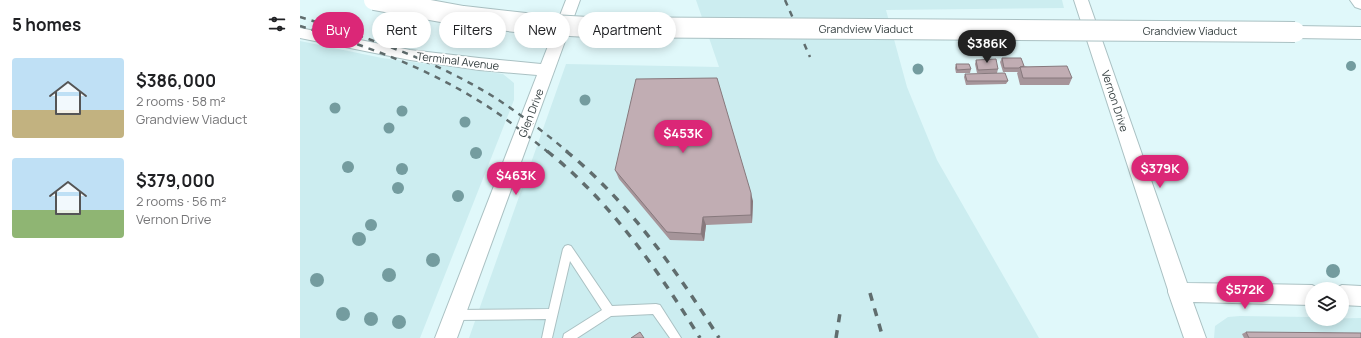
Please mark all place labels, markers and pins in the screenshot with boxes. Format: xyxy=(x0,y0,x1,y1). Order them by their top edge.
pin: $386K xyxy=(959,30,1015,64)
pin: $453K xyxy=(655,120,711,154)
pin: $379K xyxy=(1132,155,1188,189)
pin: $463K xyxy=(488,162,544,196)
pin: $572K xyxy=(1217,276,1273,310)

